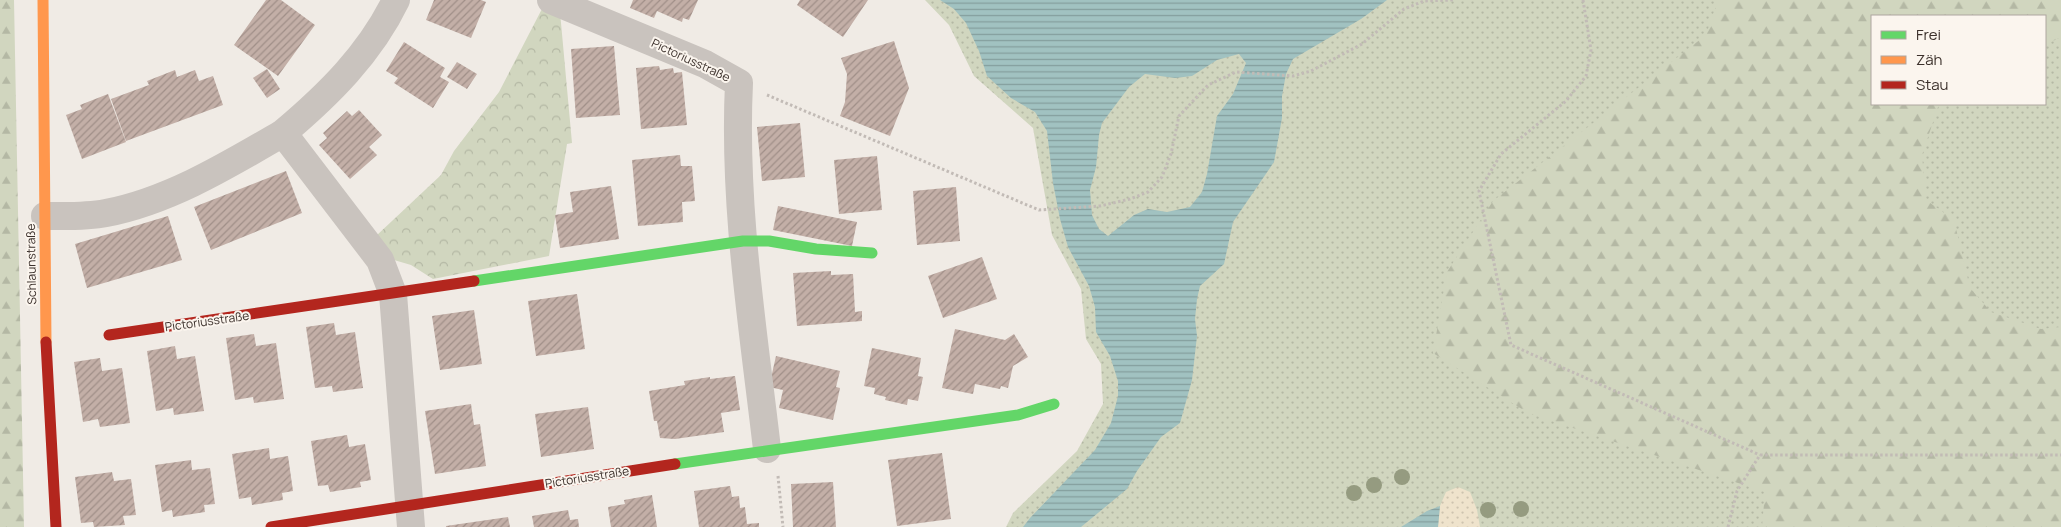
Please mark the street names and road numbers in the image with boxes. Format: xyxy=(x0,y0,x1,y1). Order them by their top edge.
street label: Pictoriusstraße xyxy=(649,34,733,86)
street label: Schlaunstraße xyxy=(22,223,40,305)
street label: Pictoriusstraße xyxy=(164,307,250,335)
street label: Pictoriusstraße xyxy=(544,462,630,492)

